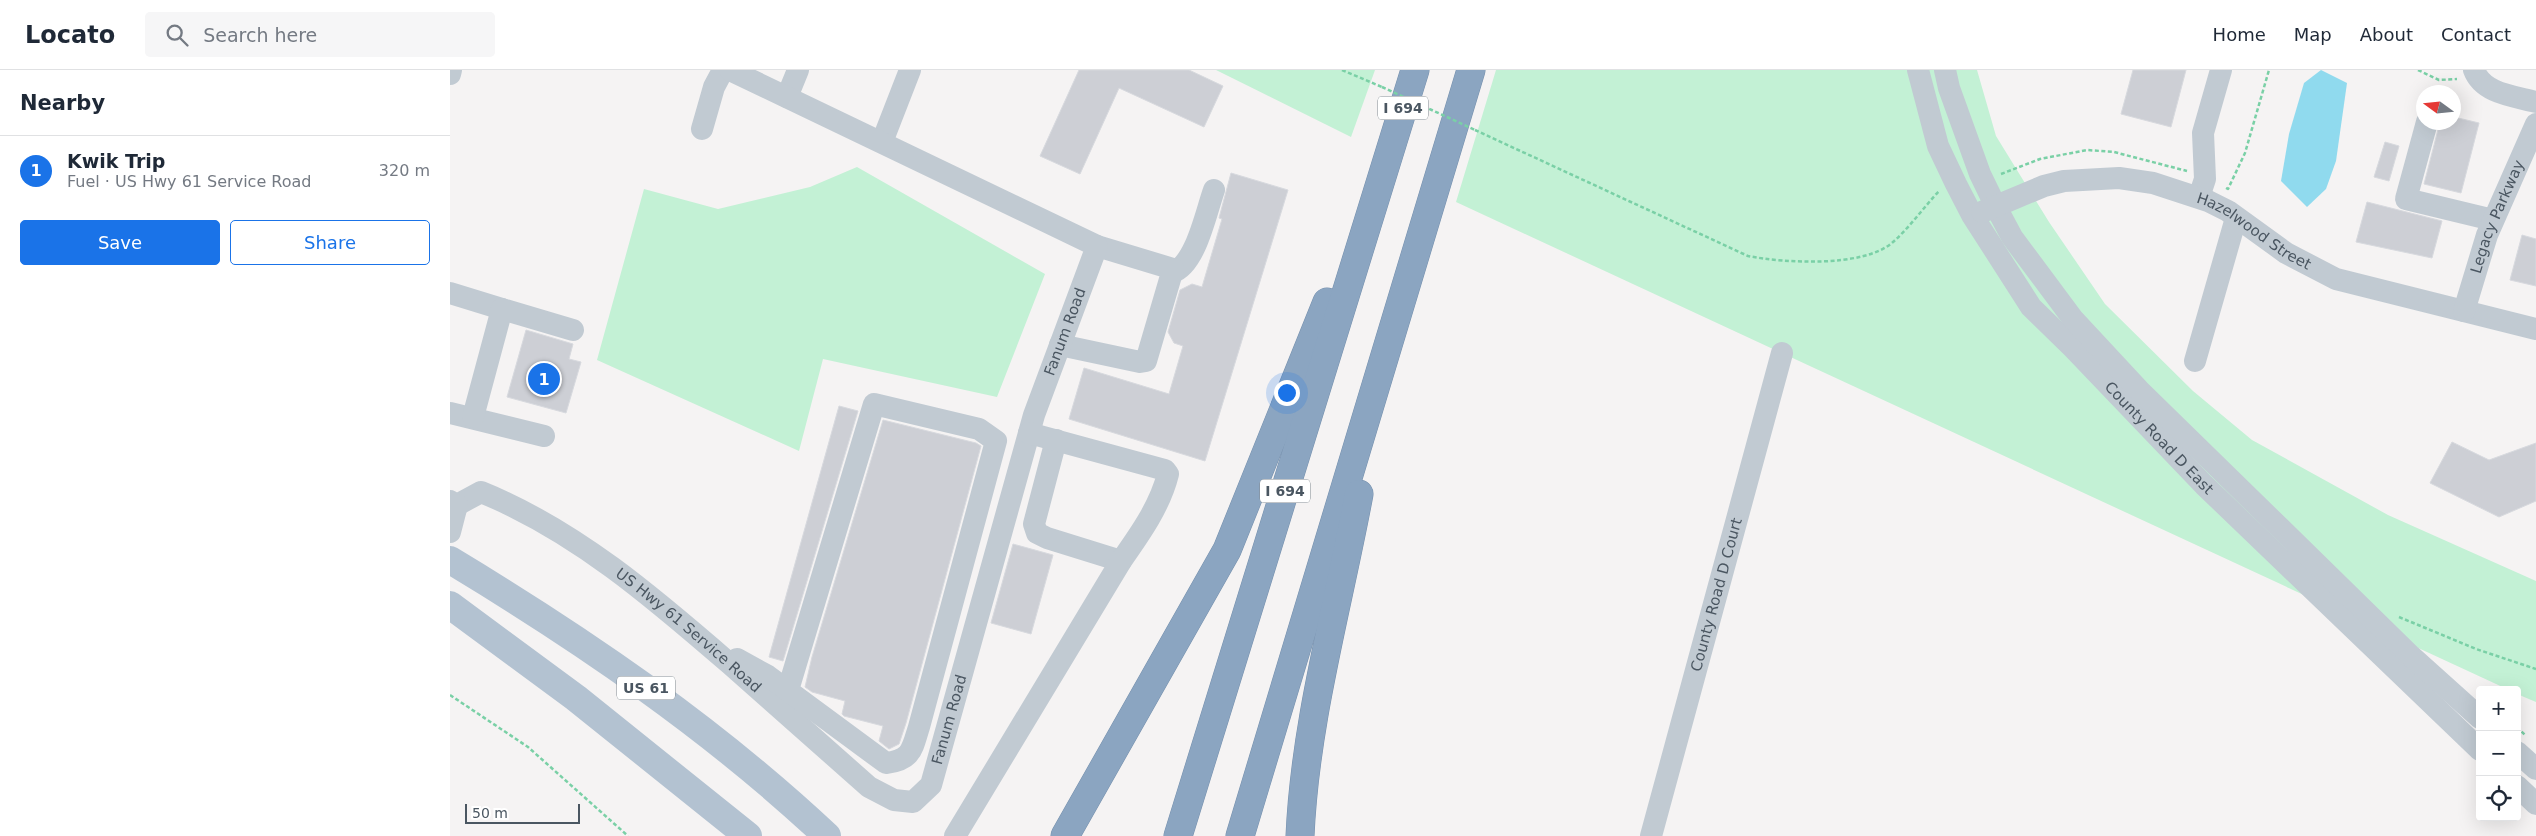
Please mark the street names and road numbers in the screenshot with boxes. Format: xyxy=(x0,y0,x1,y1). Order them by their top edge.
road number: I 694 xyxy=(1378,96,1428,119)
street label: Legacy Parkway xyxy=(2467,157,2528,276)
street label: Hazelwood Street xyxy=(2194,189,2314,274)
street label: Fanum Road xyxy=(1040,285,1090,378)
street label: County Road D East xyxy=(2101,378,2217,498)
road number: I 694 xyxy=(1260,480,1310,502)
street label: County Road D Court xyxy=(1687,516,1746,673)
street label: US Hwy 61 Service Road xyxy=(612,564,765,696)
street label: Fanum Road xyxy=(928,673,970,767)
road number: US 61 xyxy=(617,676,675,700)

